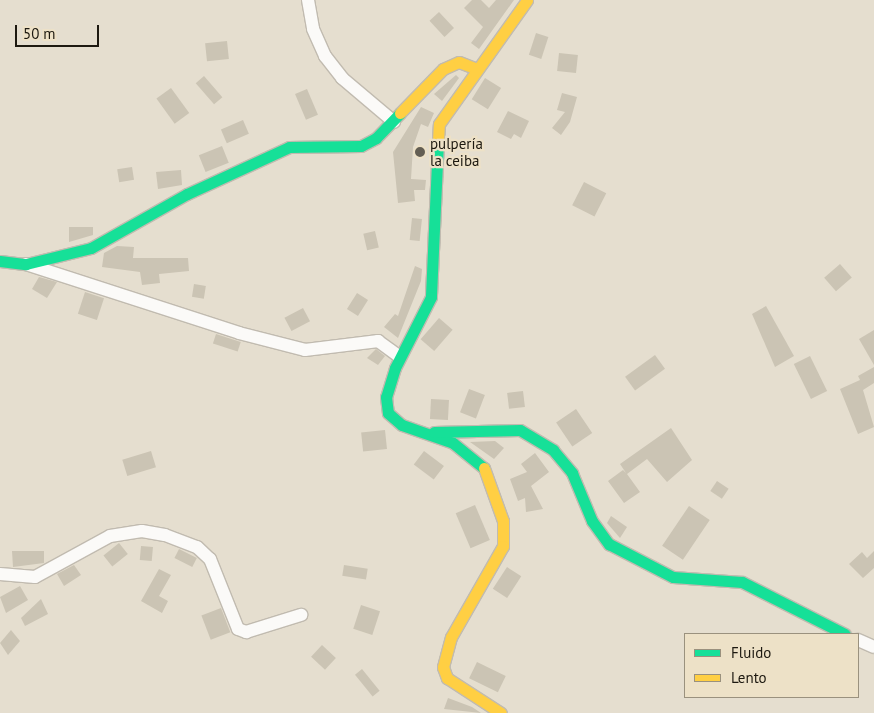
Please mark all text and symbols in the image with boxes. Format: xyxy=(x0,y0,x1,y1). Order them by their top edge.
scale bar xyxy=(18,15,101,47)
text: 50 m xyxy=(23,24,56,43)
place label: pulpería la ceiba xyxy=(430,134,483,169)
marker: pulpería la ceiba xyxy=(414,146,426,158)
legend xyxy=(684,633,859,698)
text: Fluido xyxy=(731,643,771,662)
text: Lento xyxy=(731,668,767,687)

